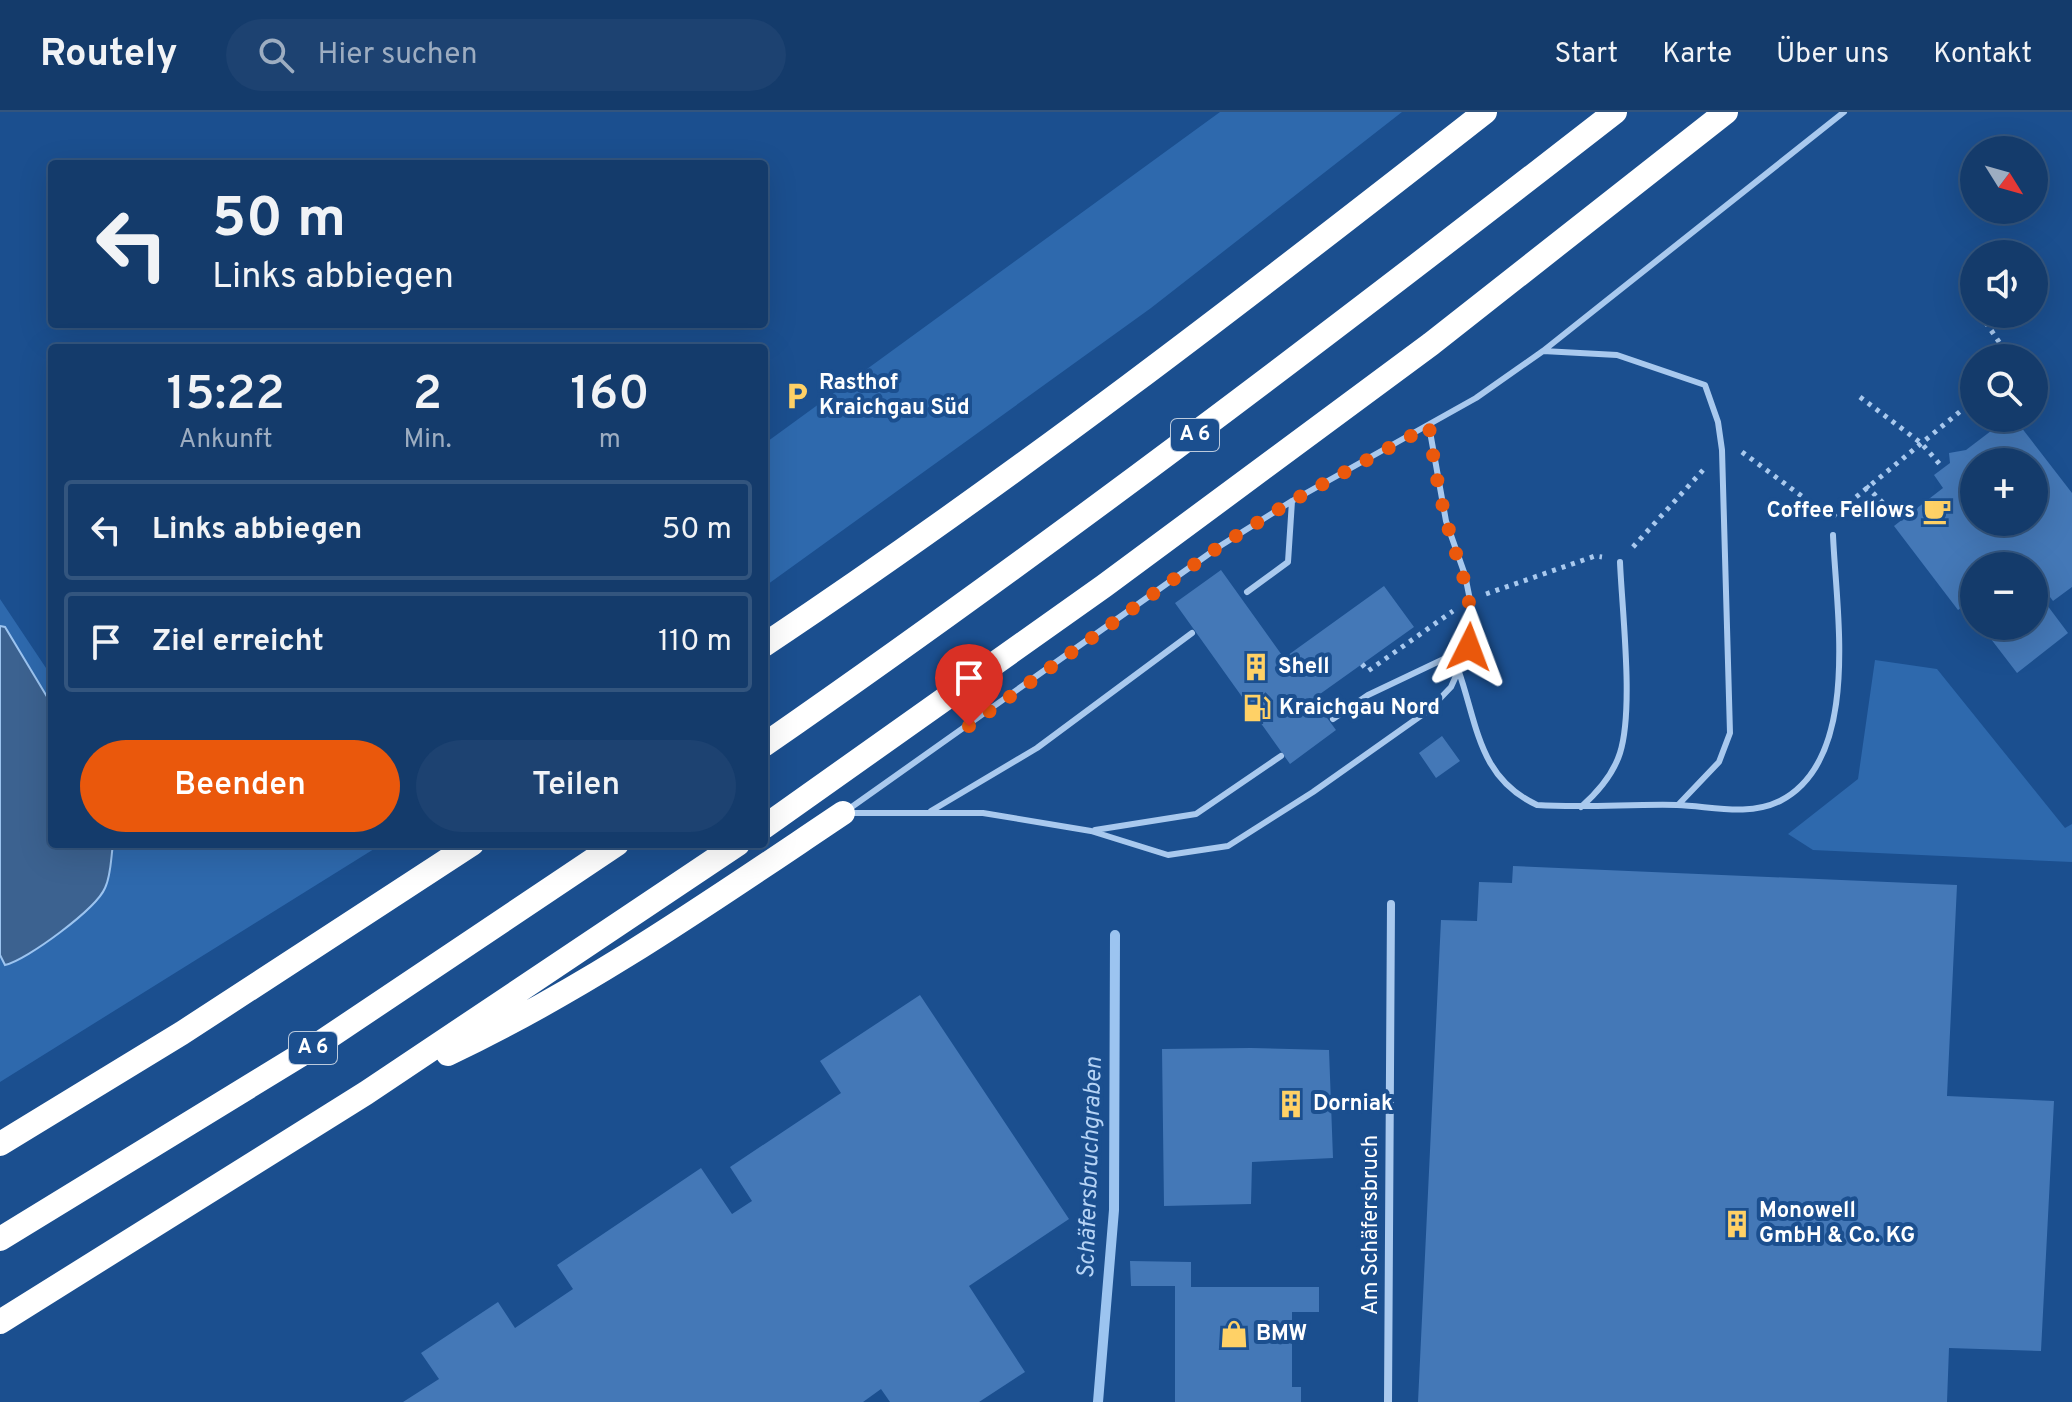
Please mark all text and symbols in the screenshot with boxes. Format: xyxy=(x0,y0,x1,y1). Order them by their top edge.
search box xyxy=(226,19,786,91)
text: Routely xyxy=(40,31,178,80)
icon: search xyxy=(254,33,298,77)
text: Hier suchen xyxy=(318,37,478,74)
text: Start xyxy=(1554,37,1618,73)
text: Karte xyxy=(1662,37,1732,73)
text: Über uns xyxy=(1776,37,1889,73)
text: Kontakt xyxy=(1933,37,2032,73)
north arrow xyxy=(1960,136,2048,224)
map controls xyxy=(1960,136,2048,640)
text: 50 m xyxy=(212,186,346,256)
icon: left xyxy=(80,192,184,296)
button: sound xyxy=(1960,240,2048,328)
text: Links abbiegen xyxy=(212,255,454,301)
button: search xyxy=(1960,344,2048,432)
text: 15:22 xyxy=(167,366,285,426)
text: 2 xyxy=(413,366,442,426)
text: 160 xyxy=(570,366,649,426)
place label: Rasthof Kraichgau Süd xyxy=(819,370,970,422)
parking icon: Rasthof Kraichgau Süd xyxy=(782,381,812,411)
road number: A 6 xyxy=(1171,419,1219,451)
text: Ankunft xyxy=(179,424,273,457)
text: Min. xyxy=(403,424,452,457)
text: m xyxy=(599,424,621,457)
button: + xyxy=(1960,448,2048,536)
cafe icon: Coffee Fellows xyxy=(1922,496,1952,526)
place label: Coffee Fellows xyxy=(1766,498,1915,525)
icon: left xyxy=(84,508,128,552)
text: Links abbiegen xyxy=(152,512,362,549)
text: 50 m xyxy=(662,512,732,549)
button: − xyxy=(1960,552,2048,640)
position arrow xyxy=(1427,605,1511,689)
icon: arrive xyxy=(84,620,128,664)
text: Ziel erreicht xyxy=(152,624,324,661)
text: 110 m xyxy=(658,624,732,661)
pin xyxy=(935,644,1003,726)
building icon: Shell xyxy=(1241,652,1271,682)
place label: Shell xyxy=(1278,654,1330,681)
icon: arrive xyxy=(947,656,991,700)
fuel station icon: Kraichgau Nord xyxy=(1242,693,1272,723)
place label: Kraichgau Nord xyxy=(1279,695,1440,722)
button: Beenden xyxy=(80,740,400,832)
button: Teilen xyxy=(416,740,736,832)
road number: A 6 xyxy=(289,1032,337,1064)
water label: Schäfersbruchgraben xyxy=(1072,1057,1110,1279)
building icon: Dorniak xyxy=(1276,1089,1306,1119)
place label: Dorniak xyxy=(1313,1091,1393,1118)
street label: Am Schäfersbruch xyxy=(1358,1135,1385,1315)
place label: Monowell GmbH & Co. KG xyxy=(1759,1198,1915,1250)
building icon: Monowell GmbH & Co. KG xyxy=(1722,1209,1752,1239)
shop icon: BMW xyxy=(1219,1319,1249,1349)
place label: BMW xyxy=(1256,1321,1307,1348)

